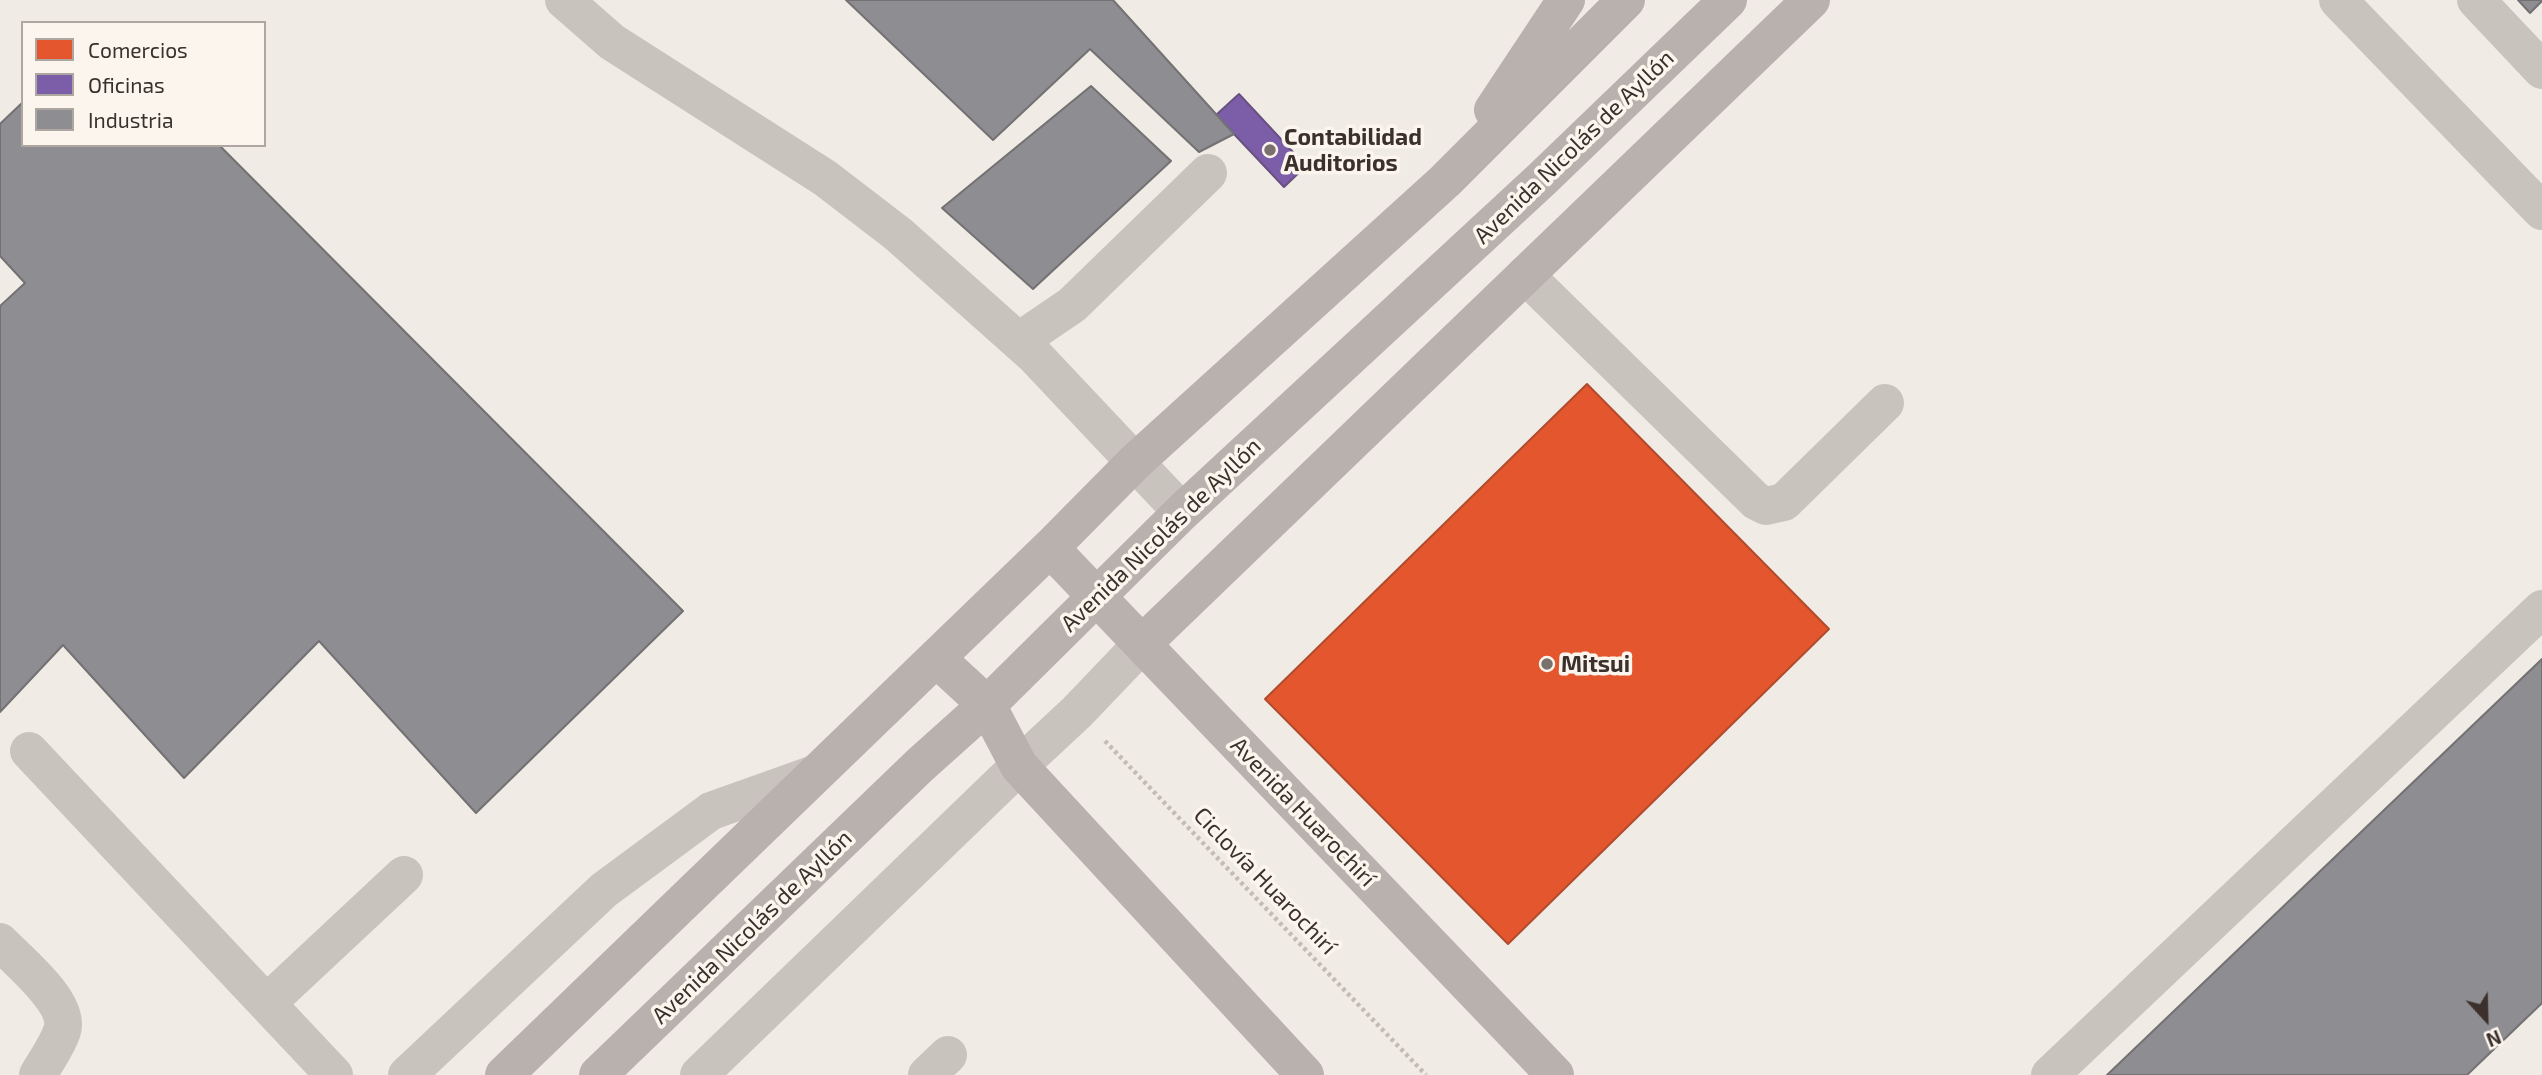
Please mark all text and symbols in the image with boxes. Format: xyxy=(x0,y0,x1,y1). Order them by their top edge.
legend xyxy=(21,21,266,147)
text: Comercios xyxy=(88,37,188,62)
street label: Avenida Nicolás de Ayllón xyxy=(1468,44,1680,250)
text: Oficinas xyxy=(88,72,165,97)
text: Industria xyxy=(88,107,174,132)
place label: Contabilidad Auditorios xyxy=(1284,123,1422,177)
marker: Contabilidad Auditorios xyxy=(1262,142,1278,158)
street label: Avenida Nicolás de Ayllón xyxy=(1055,432,1267,638)
place label: Mitsui xyxy=(1561,650,1630,678)
marker: Mitsui xyxy=(1539,656,1555,672)
street label: Avenida Huarochirí xyxy=(1225,732,1381,892)
street label: Ciclovía Huarochirí xyxy=(1188,802,1342,960)
street label: Avenida Nicolás de Ayllón xyxy=(646,824,858,1030)
north arrow xyxy=(2451,984,2521,1054)
text: N xyxy=(2483,1026,2505,1052)

